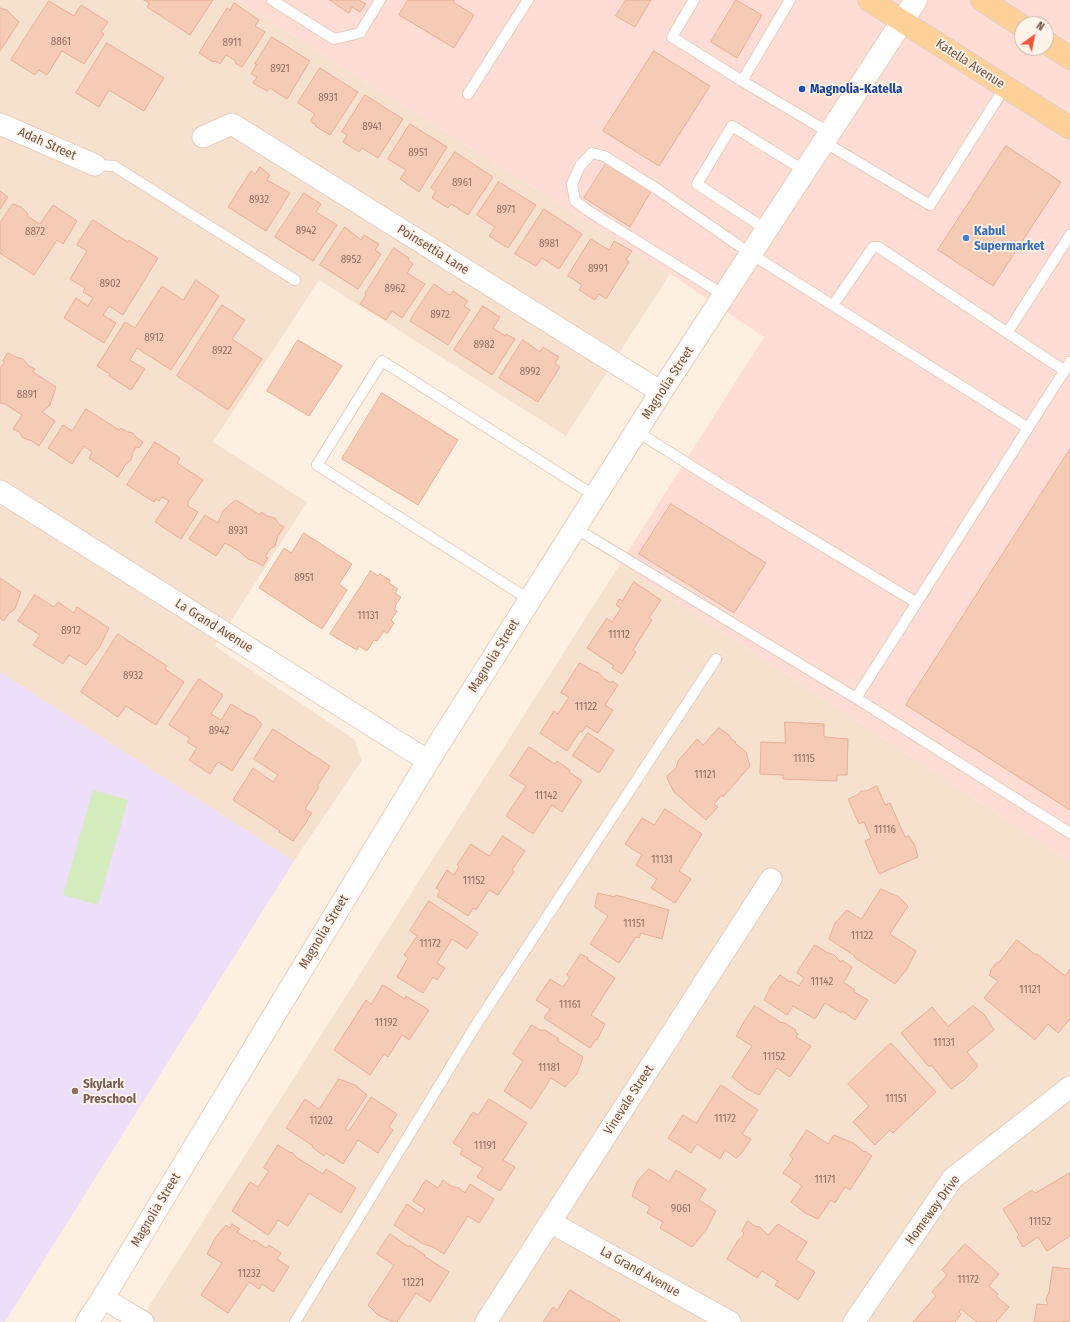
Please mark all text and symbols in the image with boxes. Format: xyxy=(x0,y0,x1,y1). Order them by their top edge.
north arrow xyxy=(1014,16,1054,56)
text: N xyxy=(1034,19,1047,34)
house number: 8861 xyxy=(51,35,71,49)
house number: 8911 xyxy=(223,36,241,50)
street label: Katella Avenue xyxy=(933,36,1007,92)
house number: 8921 xyxy=(270,62,290,76)
place label: Magnolia-Katella xyxy=(810,81,902,97)
marker: Magnolia-Katella xyxy=(797,84,807,94)
house number: 8931 xyxy=(318,91,338,105)
house number: 8941 xyxy=(362,120,382,134)
street label: Adah Street xyxy=(15,124,79,164)
house number: 8951 xyxy=(408,146,428,160)
house number: 8961 xyxy=(452,176,472,190)
house number: 8932 xyxy=(249,193,269,207)
house number: 8971 xyxy=(496,203,516,217)
street label: Poinsettia Lane xyxy=(394,222,472,278)
place label: Kabul Supermarket xyxy=(974,223,1045,254)
house number: 8942 xyxy=(296,224,316,238)
house number: 8872 xyxy=(25,225,45,239)
marker: Kabul Supermarket xyxy=(961,233,971,243)
house number: 8981 xyxy=(539,237,559,251)
house number: 8952 xyxy=(341,253,361,267)
house number: 8991 xyxy=(588,262,608,276)
house number: 8902 xyxy=(99,277,121,291)
house number: 8962 xyxy=(385,282,405,296)
house number: 8972 xyxy=(430,308,450,322)
house number: 8912 xyxy=(144,331,164,345)
house number: 8982 xyxy=(474,338,494,352)
house number: 8922 xyxy=(212,344,232,358)
street label: Magnolia Street xyxy=(639,344,697,422)
house number: 8992 xyxy=(520,365,540,379)
house number: 8891 xyxy=(17,388,37,402)
house number: 8931 xyxy=(228,524,248,538)
house number: 8951 xyxy=(294,571,314,585)
street label: La Grand Avenue xyxy=(172,596,256,656)
house number: 11131 xyxy=(357,609,379,623)
street label: Magnolia Street xyxy=(465,617,523,695)
house number: 8912 xyxy=(61,624,81,638)
house number: 11112 xyxy=(608,628,630,642)
house number: 8932 xyxy=(123,669,143,683)
house number: 11122 xyxy=(575,700,597,714)
house number: 8942 xyxy=(209,724,229,738)
house number: 11115 xyxy=(793,752,815,766)
house number: 11121 xyxy=(694,768,716,782)
house number: 11142 xyxy=(535,789,557,803)
house number: 11116 xyxy=(874,823,896,837)
house number: 11131 xyxy=(651,853,673,867)
house number: 11152 xyxy=(463,874,485,888)
street label: Magnolia Street xyxy=(296,892,352,972)
house number: 11151 xyxy=(623,917,645,931)
house number: 11122 xyxy=(851,929,873,943)
house number: 11172 xyxy=(419,937,441,951)
house number: 11142 xyxy=(811,975,833,989)
house number: 11121 xyxy=(1019,983,1041,997)
house number: 11161 xyxy=(559,998,581,1012)
house number: 11192 xyxy=(375,1016,397,1030)
house number: 11131 xyxy=(933,1036,955,1050)
house number: 11152 xyxy=(763,1050,785,1064)
house number: 11181 xyxy=(538,1061,560,1075)
street label: Vinevale Street xyxy=(601,1062,657,1138)
place label: Skylark Preschool xyxy=(83,1076,136,1107)
marker: Skylark Preschool xyxy=(70,1086,80,1096)
house number: 11151 xyxy=(885,1092,907,1106)
house number: 11172 xyxy=(714,1112,736,1126)
house number: 11202 xyxy=(309,1114,333,1128)
house number: 11191 xyxy=(474,1139,496,1153)
street label: Magnolia Street xyxy=(128,1170,184,1250)
street label: Homeway Drive xyxy=(903,1172,963,1248)
house number: 11171 xyxy=(814,1173,836,1187)
house number: 9061 xyxy=(671,1202,691,1216)
house number: 11152 xyxy=(1029,1215,1051,1229)
street label: La Grand Avenue xyxy=(597,1244,683,1300)
house number: 11232 xyxy=(238,1267,260,1281)
house number: 11172 xyxy=(957,1273,979,1287)
house number: 11221 xyxy=(402,1276,424,1290)

